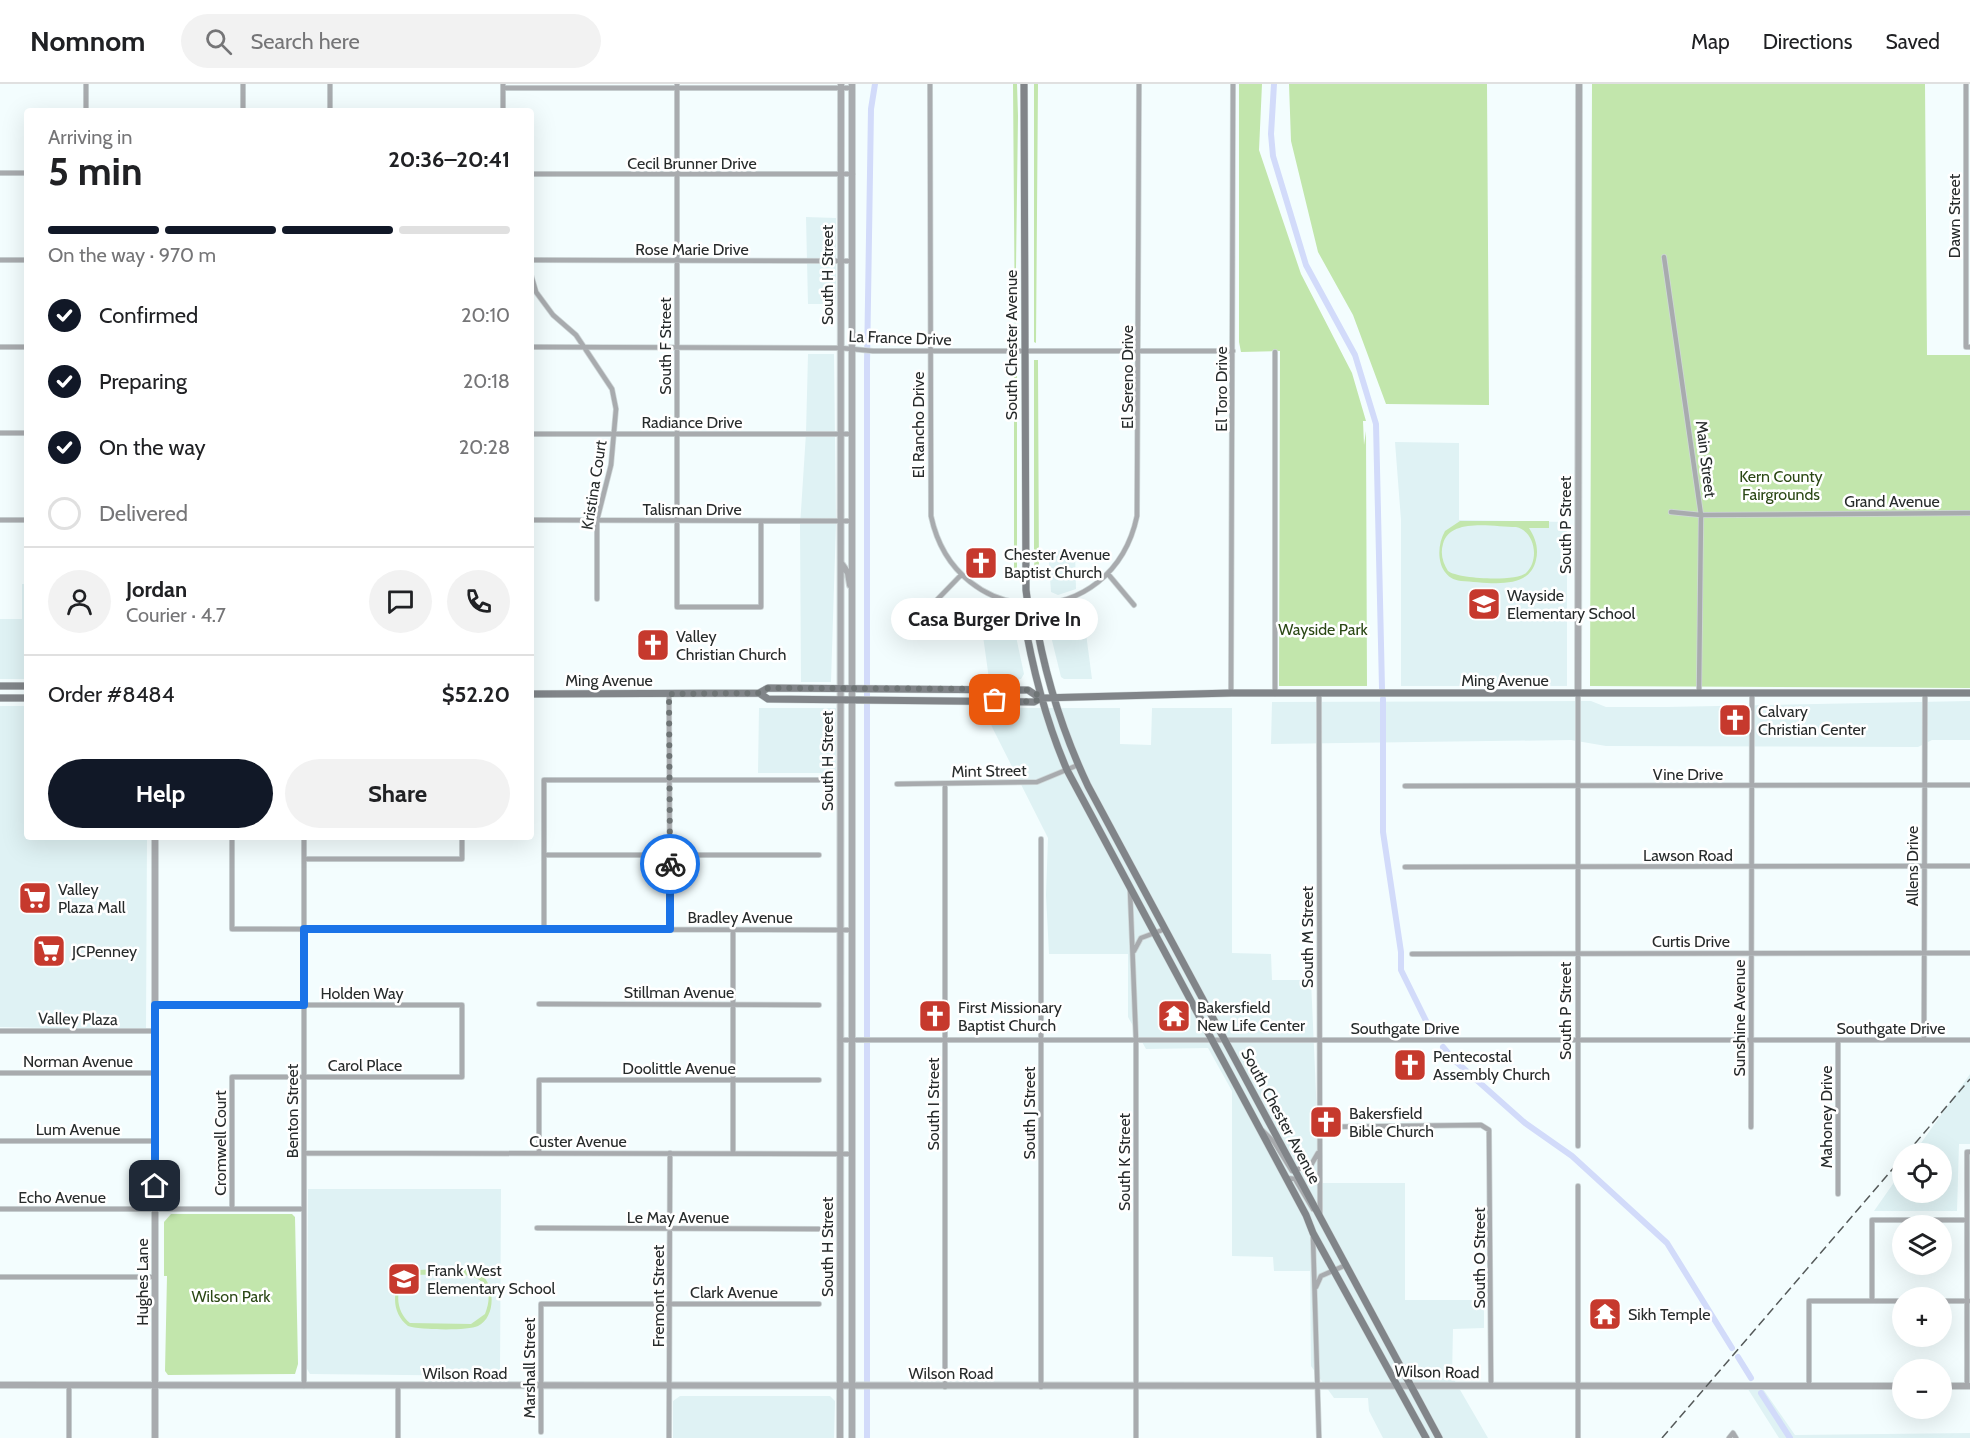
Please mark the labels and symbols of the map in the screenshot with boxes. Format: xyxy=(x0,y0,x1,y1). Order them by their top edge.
street label: Cecil Brunner Drive xyxy=(627,154,757,173)
street label: Dawn Street xyxy=(1945,173,1964,258)
street label: South H Street xyxy=(818,224,837,325)
street label: Rose Marie Drive xyxy=(635,240,749,259)
street label: South Chester Avenue xyxy=(1002,270,1021,420)
street label: South F Street xyxy=(656,297,675,395)
street label: El Sereno Drive xyxy=(1118,325,1137,429)
street label: La France Drive xyxy=(848,327,952,349)
street label: El Toro Drive xyxy=(1212,346,1231,432)
street label: El Rancho Drive xyxy=(909,372,928,478)
street label: Radiance Drive xyxy=(642,413,742,432)
street label: Main Street xyxy=(1692,419,1720,499)
street label: Kristina Court xyxy=(578,438,611,531)
park label: Kern County Fairgrounds xyxy=(1739,467,1823,504)
street label: South P Street xyxy=(1556,475,1575,574)
street label: Grand Avenue xyxy=(1844,492,1940,511)
street label: Talisman Drive xyxy=(642,500,742,519)
church icon: Chester Avenue Baptist Church xyxy=(963,545,999,581)
place label: Chester Avenue Baptist Church xyxy=(1004,545,1110,582)
school or university icon: Wayside Elementary School xyxy=(1466,586,1502,622)
place label: Wayside Elementary School xyxy=(1507,586,1635,623)
callout: Casa Burger Drive In xyxy=(892,598,1098,640)
park label: Wayside Park xyxy=(1278,620,1369,639)
church icon: Valley Christian Church xyxy=(635,627,671,663)
place label: Valley Christian Church xyxy=(676,627,786,664)
street label: Ming Avenue xyxy=(565,671,653,690)
street label: Ming Avenue xyxy=(1461,671,1549,690)
pin xyxy=(969,674,1020,725)
church icon: Calvary Christian Center xyxy=(1717,702,1753,738)
place label: Calvary Christian Center xyxy=(1758,702,1867,739)
street label: South H Street xyxy=(818,710,837,811)
street label: Mint Street xyxy=(951,761,1027,781)
street label: Vine Drive xyxy=(1653,765,1723,784)
street label: Allens Drive xyxy=(1903,826,1922,906)
courier xyxy=(640,834,700,894)
street label: Lawson Road xyxy=(1643,846,1733,865)
supermarket icon: Valley Plaza Mall xyxy=(17,880,53,916)
place label: Valley Plaza Mall xyxy=(58,880,126,917)
street label: South M Street xyxy=(1298,885,1317,988)
street label: Bradley Avenue xyxy=(687,908,793,927)
street label: Curtis Drive xyxy=(1652,932,1730,951)
supermarket icon: JCPenney xyxy=(31,933,67,969)
place label: JCPenney xyxy=(71,942,137,961)
street label: Sunshine Avenue xyxy=(1730,960,1749,1076)
street label: South P Street xyxy=(1556,961,1575,1060)
street label: Stillman Avenue xyxy=(624,983,734,1002)
street label: Holden Way xyxy=(320,984,404,1003)
church icon: First Missionary Baptist Church xyxy=(917,998,953,1034)
place label: First Missionary Baptist Church xyxy=(958,998,1062,1035)
temple icon: Bakersfield New Life Center xyxy=(1156,998,1192,1034)
place label: Bakersfield New Life Center xyxy=(1197,998,1306,1035)
street label: Valley Plaza xyxy=(38,1009,118,1029)
street label: Southgate Drive xyxy=(1350,1019,1460,1038)
street label: Southgate Drive xyxy=(1836,1019,1946,1038)
street label: South Chester Avenue xyxy=(1237,1045,1325,1187)
church icon: Pentecostal Assembly Church xyxy=(1392,1047,1428,1083)
place label: Pentecostal Assembly Church xyxy=(1433,1047,1550,1084)
street label: Norman Avenue xyxy=(23,1052,133,1071)
street label: Carol Place xyxy=(328,1056,402,1075)
street label: South I Street xyxy=(924,1057,943,1151)
street label: Doolittle Avenue xyxy=(622,1059,736,1078)
street label: Benton Street xyxy=(283,1063,302,1158)
street label: South J Street xyxy=(1020,1066,1039,1160)
street label: Mahoney Drive xyxy=(1817,1066,1836,1168)
street label: Cromwell Court xyxy=(211,1090,230,1196)
church icon: Bakersfield Bible Church xyxy=(1308,1104,1344,1140)
place label: Bakersfield Bible Church xyxy=(1349,1104,1434,1141)
street label: South K Street xyxy=(1115,1112,1134,1211)
street label: Lum Avenue xyxy=(36,1120,120,1139)
street label: Custer Avenue xyxy=(529,1132,627,1151)
pin xyxy=(129,1160,180,1211)
street label: Echo Avenue xyxy=(18,1188,106,1207)
street label: South H Street xyxy=(818,1196,837,1297)
street label: South O Street xyxy=(1470,1207,1489,1309)
street label: Le May Avenue xyxy=(627,1208,729,1227)
street label: Hughes Lane xyxy=(133,1238,152,1326)
street label: Fremont Street xyxy=(649,1244,668,1347)
school or university icon: Frank West Elementary School xyxy=(386,1261,422,1297)
place label: Frank West Elementary School xyxy=(427,1261,555,1298)
street label: Clark Avenue xyxy=(690,1283,778,1302)
park label: Wilson Park xyxy=(191,1287,271,1306)
temple icon: Sikh Temple xyxy=(1587,1296,1623,1332)
place label: Sikh Temple xyxy=(1628,1305,1710,1324)
street label: Marshall Street xyxy=(520,1317,539,1418)
street label: Wilson Road xyxy=(1394,1362,1480,1382)
street label: Wilson Road xyxy=(423,1364,507,1383)
street label: Wilson Road xyxy=(909,1364,993,1383)

